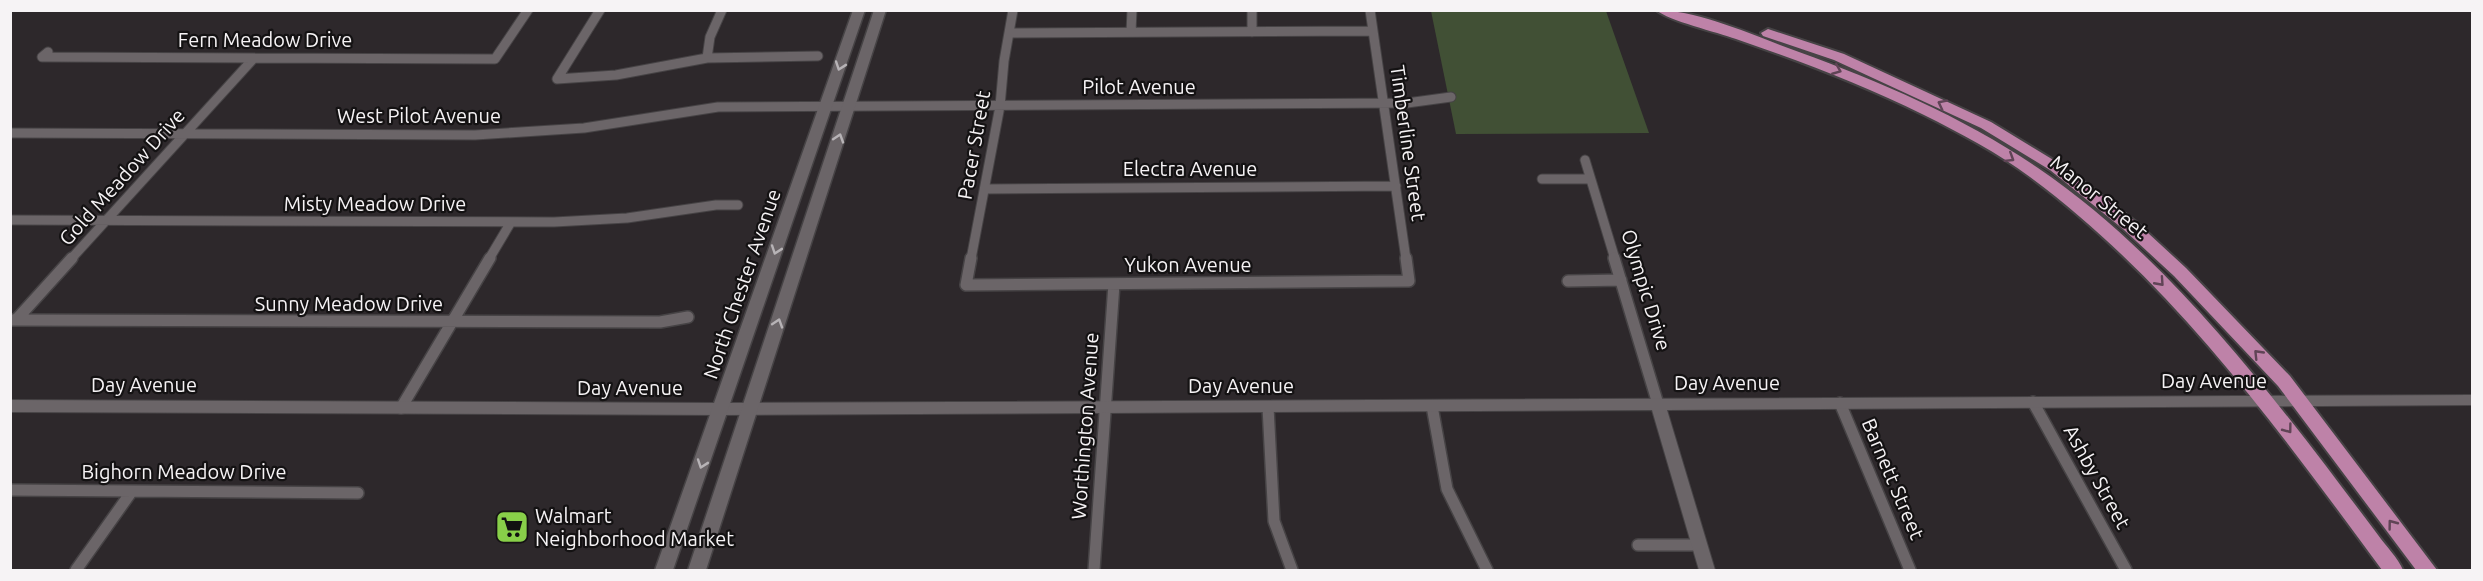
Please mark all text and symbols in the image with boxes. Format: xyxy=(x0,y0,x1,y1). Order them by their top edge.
street label: Fern Meadow Drive xyxy=(178,28,352,51)
one-way arrow xyxy=(835,60,847,71)
one-way arrow xyxy=(1830,63,1841,75)
street label: Timberline Street xyxy=(1386,64,1431,222)
street label: Pilot Avenue xyxy=(1082,75,1196,98)
street label: Pacer Street xyxy=(953,88,994,201)
one-way arrow xyxy=(1937,99,1948,111)
street label: Gold Meadow Drive xyxy=(54,104,189,250)
street label: West Pilot Avenue xyxy=(337,104,501,127)
one-way arrow xyxy=(831,133,844,144)
one-way arrow xyxy=(2004,150,2015,161)
street label: Manor Street xyxy=(2046,150,2153,243)
street label: Electra Avenue xyxy=(1123,157,1257,180)
street label: North Chester Avenue xyxy=(698,186,785,382)
street label: Misty Meadow Drive xyxy=(284,192,466,215)
street label: Olympic Drive xyxy=(1617,227,1676,353)
one-way arrow xyxy=(771,244,784,255)
street label: Yukon Avenue xyxy=(1124,253,1252,276)
one-way arrow xyxy=(2153,275,2164,286)
street label: Sunny Meadow Drive xyxy=(255,292,443,315)
one-way arrow xyxy=(771,318,783,329)
street label: Worthington Avenue xyxy=(1066,332,1103,520)
one-way arrow xyxy=(2255,351,2266,362)
street label: Day Avenue xyxy=(2161,369,2267,392)
street label: Day Avenue xyxy=(1674,371,1780,394)
street label: Day Avenue xyxy=(91,373,197,396)
street label: Day Avenue xyxy=(1188,374,1294,397)
street label: Day Avenue xyxy=(577,376,683,399)
street label: Barnett Street xyxy=(1858,415,1929,543)
street label: Ashby Street xyxy=(2059,421,2135,533)
one-way arrow xyxy=(2280,423,2291,434)
one-way arrow xyxy=(696,458,709,469)
street label: Bighorn Meadow Drive xyxy=(81,460,287,483)
place label: Walmart Neighborhood Market xyxy=(535,504,734,550)
supermarket icon: Walmart Neighborhood Market xyxy=(494,509,530,545)
one-way arrow xyxy=(2388,519,2399,530)

